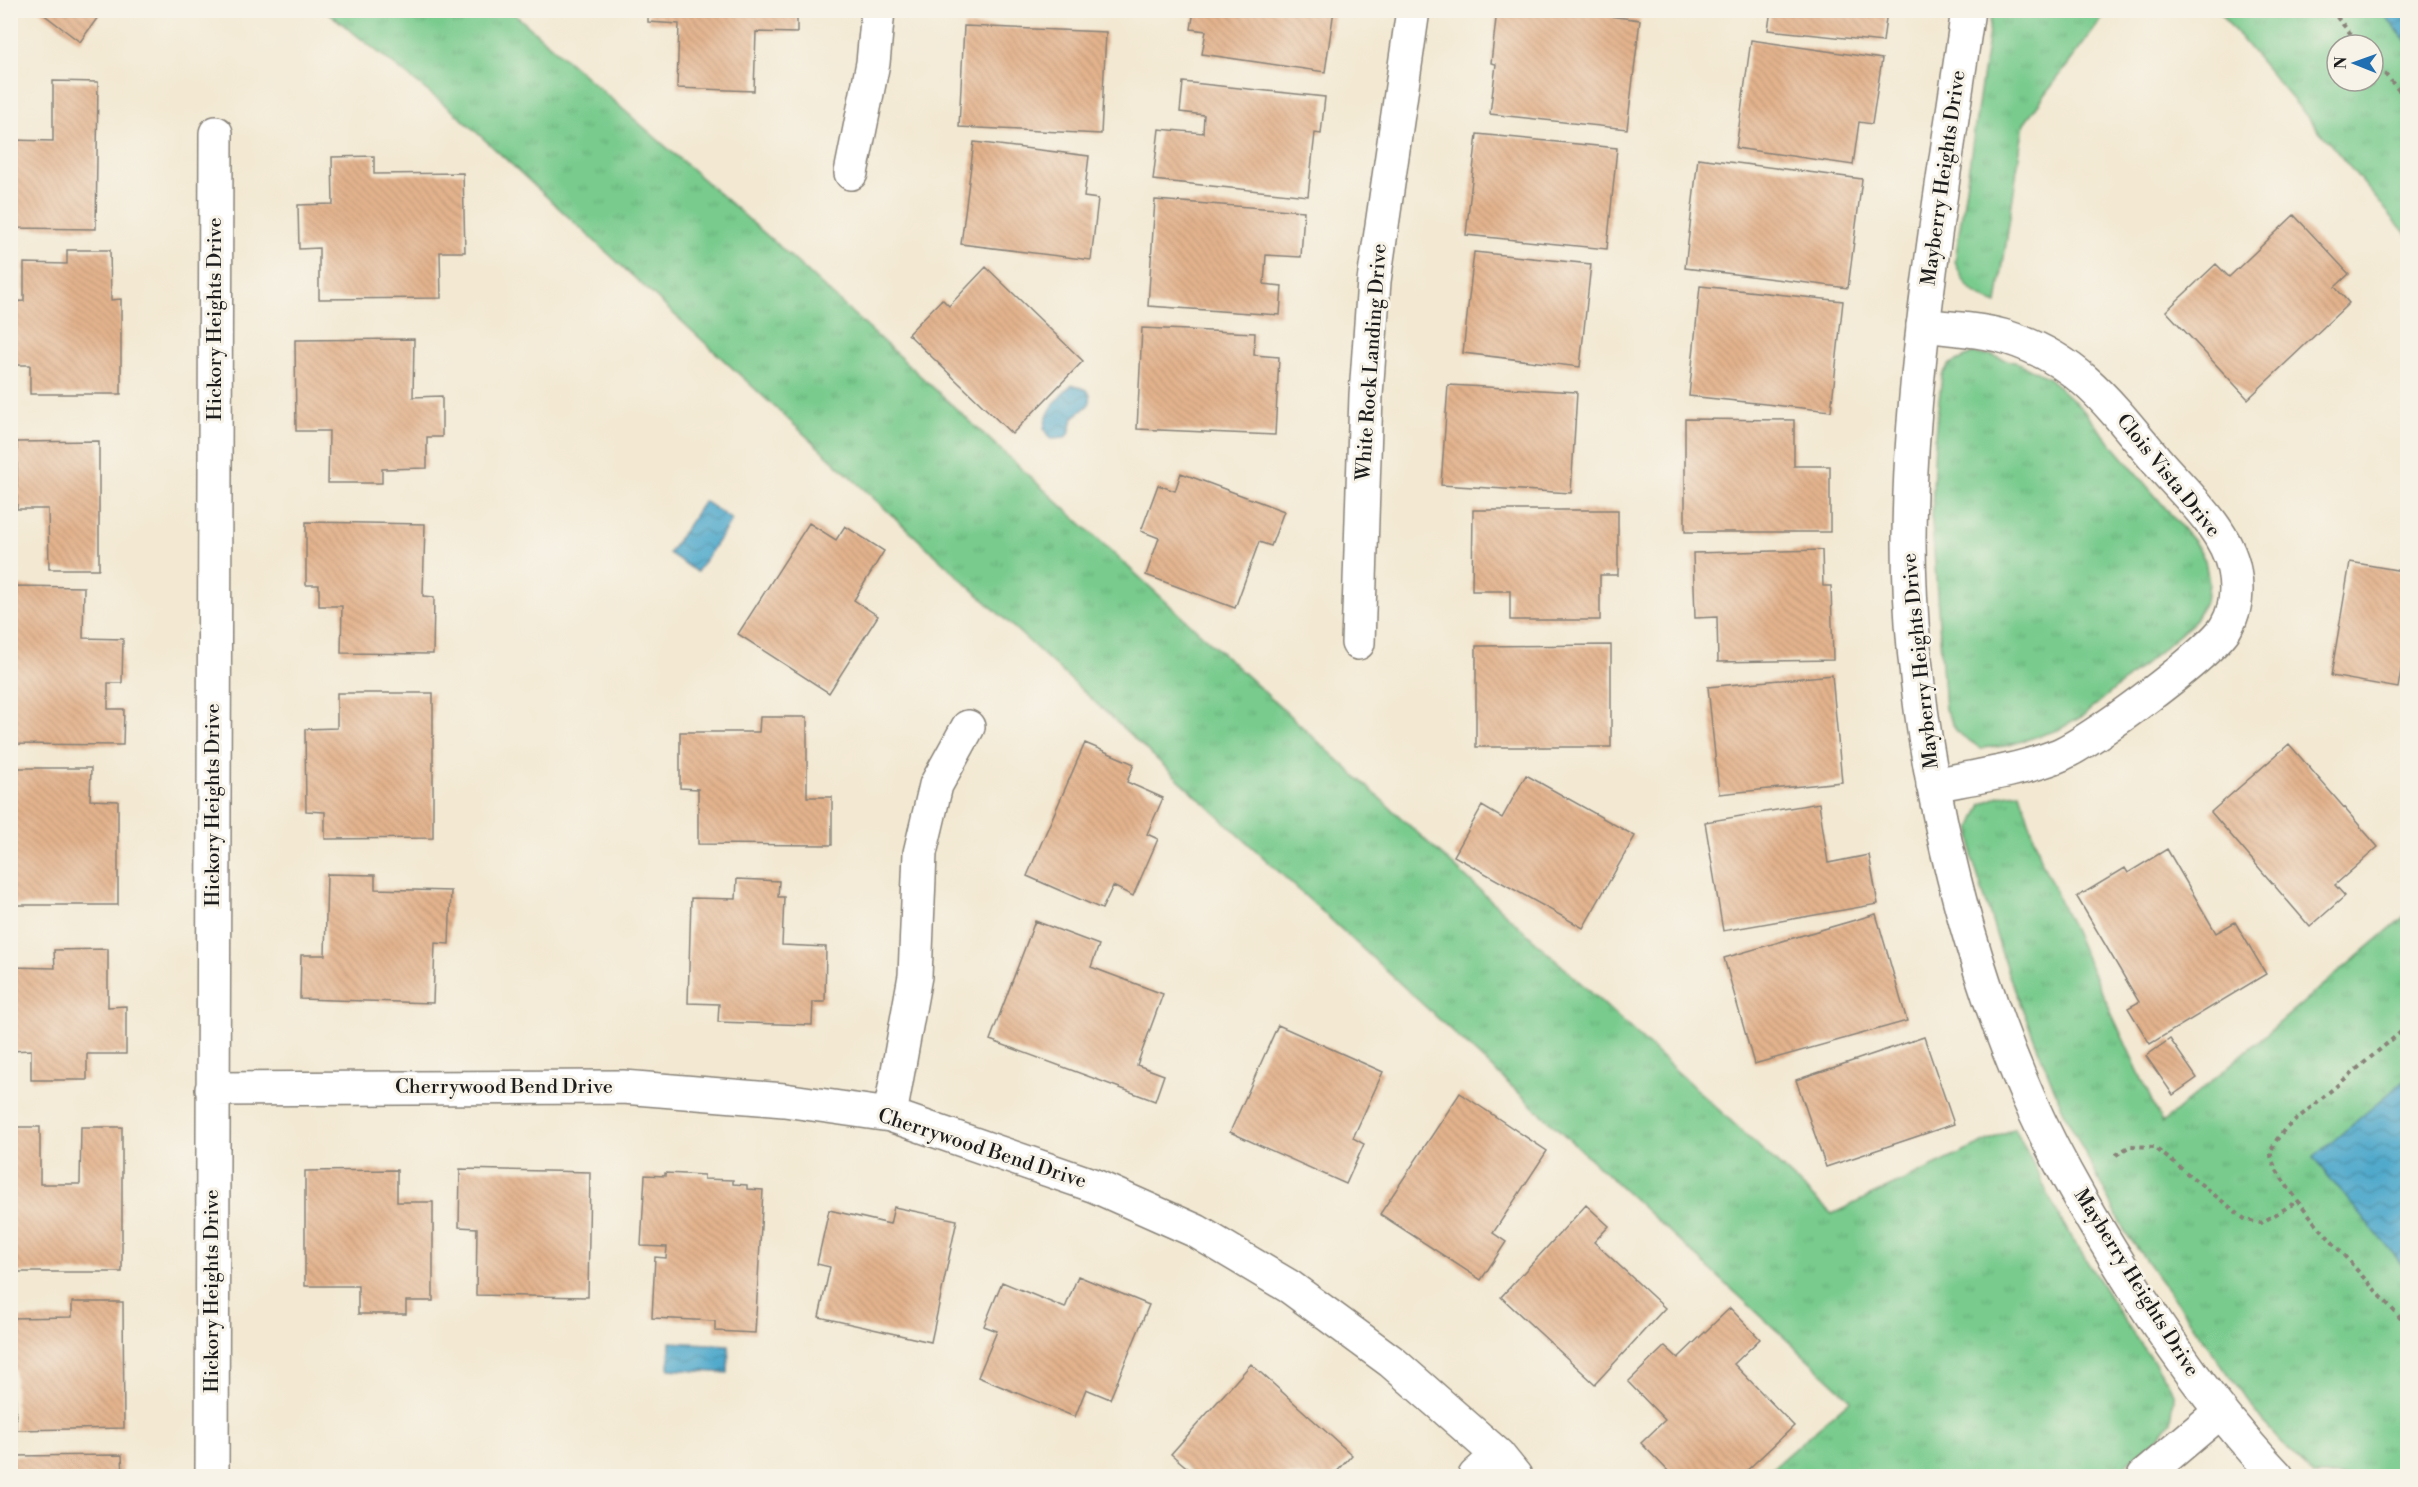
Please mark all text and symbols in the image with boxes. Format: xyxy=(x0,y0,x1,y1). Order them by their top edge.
north arrow xyxy=(2325,33,2385,93)
text: N xyxy=(2331,56,2351,69)
street label: Mayberry Heights Drive xyxy=(1917,69,1971,287)
street label: Hickory Heights Drive xyxy=(203,217,228,421)
street label: White Rock Landing Drive xyxy=(1351,243,1393,482)
street label: Clois Vista Drive xyxy=(2111,409,2225,543)
street label: Mayberry Heights Drive xyxy=(1897,552,1945,770)
street label: Hickory Heights Drive xyxy=(201,703,226,907)
street label: Cherrywood Bend Drive xyxy=(395,1075,613,1100)
street label: Cherrywood Bend Drive xyxy=(875,1103,1089,1195)
street label: Mayberry Heights Drive xyxy=(2068,1184,2204,1382)
street label: Hickory Heights Drive xyxy=(200,1189,225,1393)

